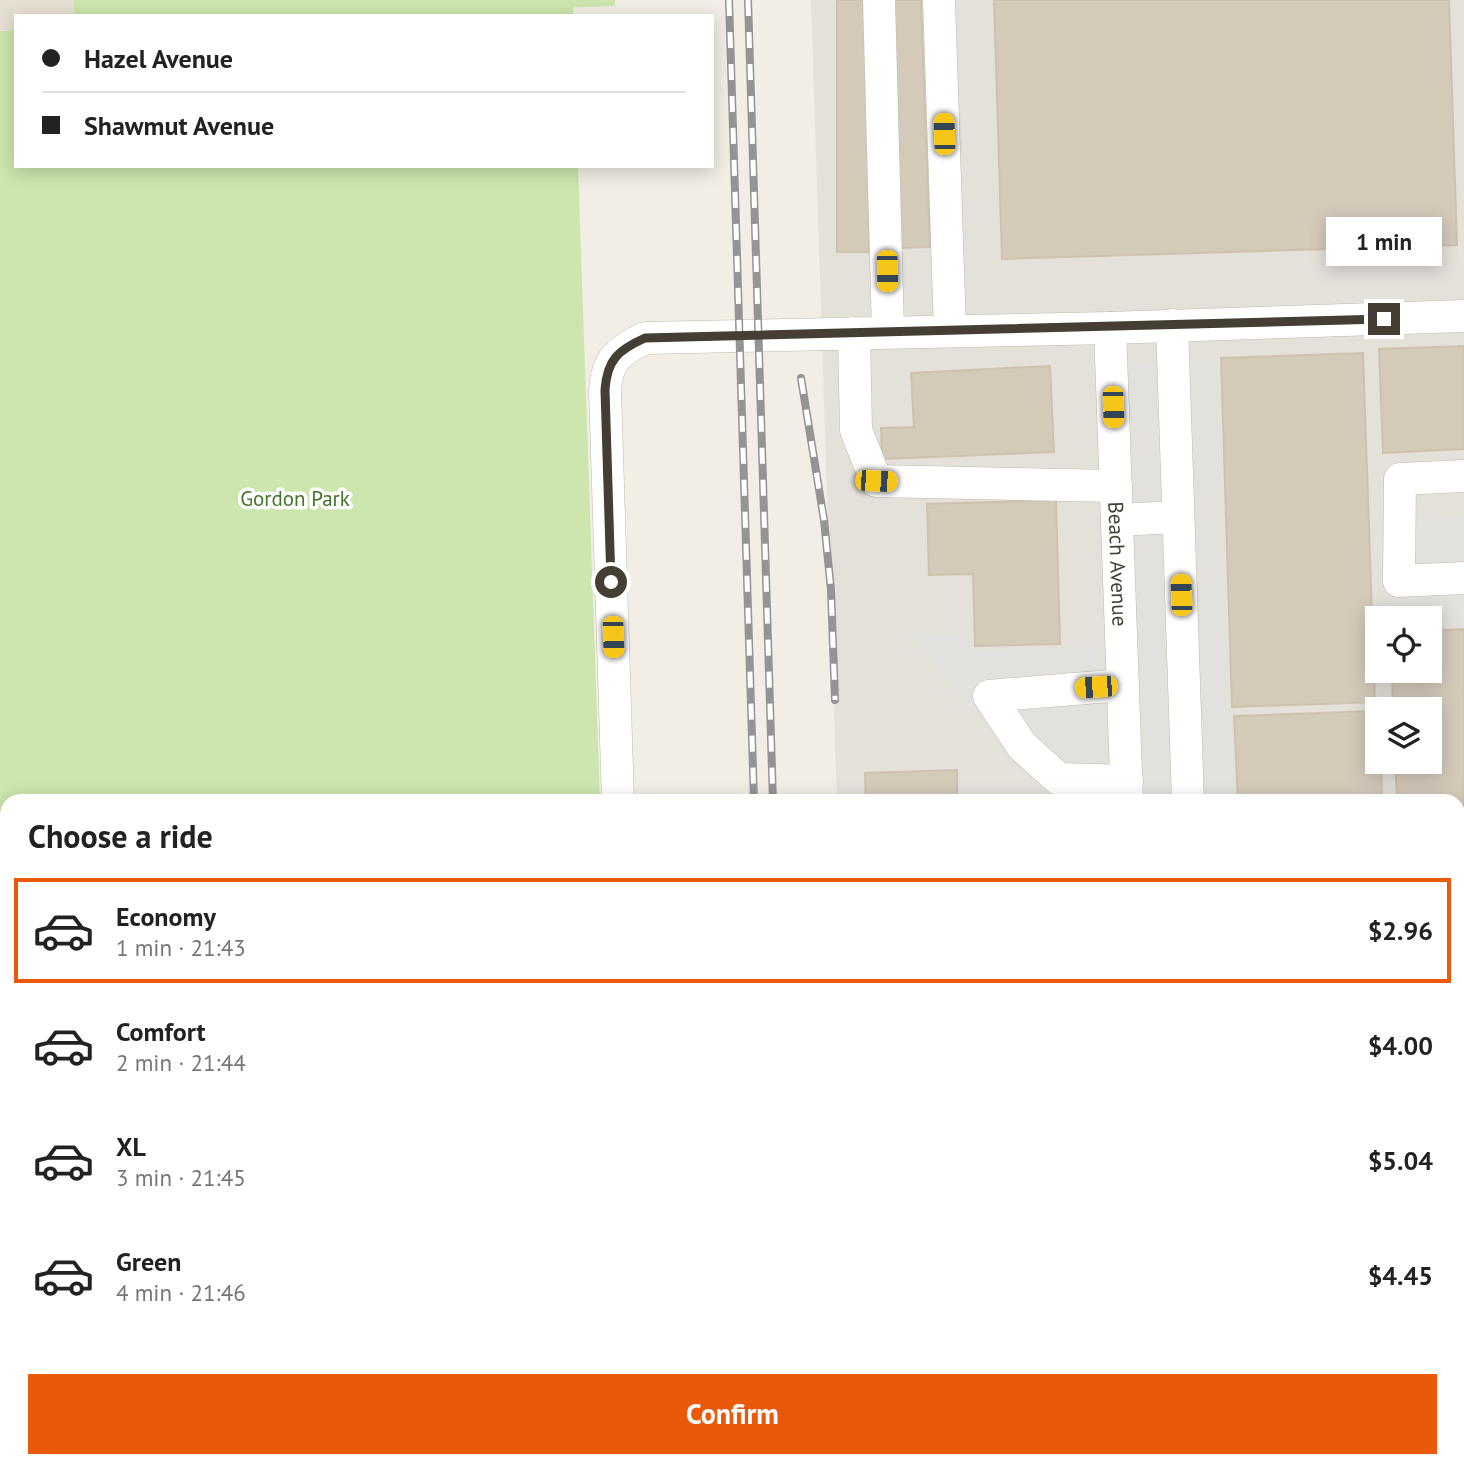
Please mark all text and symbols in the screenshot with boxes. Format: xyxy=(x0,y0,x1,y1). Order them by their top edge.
text: Hazel Avenue xyxy=(84,42,233,75)
text: Shawmut Avenue xyxy=(84,109,274,142)
car xyxy=(933,113,956,155)
callout: 1 min xyxy=(1326,218,1442,266)
text: 1 min xyxy=(1356,227,1412,256)
car xyxy=(877,250,898,292)
route end xyxy=(1368,303,1400,335)
car xyxy=(1102,386,1125,428)
car xyxy=(855,470,898,492)
park label: Gordon Park xyxy=(240,485,350,512)
street label: Beach Avenue xyxy=(1103,501,1134,627)
route start xyxy=(595,566,627,598)
car xyxy=(1170,574,1193,616)
map controls xyxy=(1365,606,1442,774)
button: locate xyxy=(1365,606,1442,683)
car xyxy=(602,616,625,658)
car xyxy=(1075,675,1118,699)
button: layers xyxy=(1365,697,1442,774)
text: Choose a ride xyxy=(28,815,213,857)
icon: car xyxy=(32,899,95,962)
text: Economy xyxy=(116,900,216,933)
text: $2.96 xyxy=(1368,914,1433,947)
text: 1 min · 21:43 xyxy=(116,933,246,962)
icon: car xyxy=(32,1014,95,1077)
text: Comfort xyxy=(116,1015,206,1048)
text: $4.00 xyxy=(1368,1029,1433,1062)
text: 2 min · 21:44 xyxy=(116,1048,246,1077)
icon: car xyxy=(32,1129,95,1192)
text: XL xyxy=(116,1130,146,1163)
text: $5.04 xyxy=(1368,1144,1433,1177)
text: 3 min · 21:45 xyxy=(116,1163,246,1192)
icon: car xyxy=(32,1244,95,1307)
text: Green xyxy=(116,1245,181,1278)
text: $4.45 xyxy=(1368,1259,1433,1292)
text: 4 min · 21:46 xyxy=(116,1278,246,1307)
button: Confirm xyxy=(28,1374,1437,1454)

